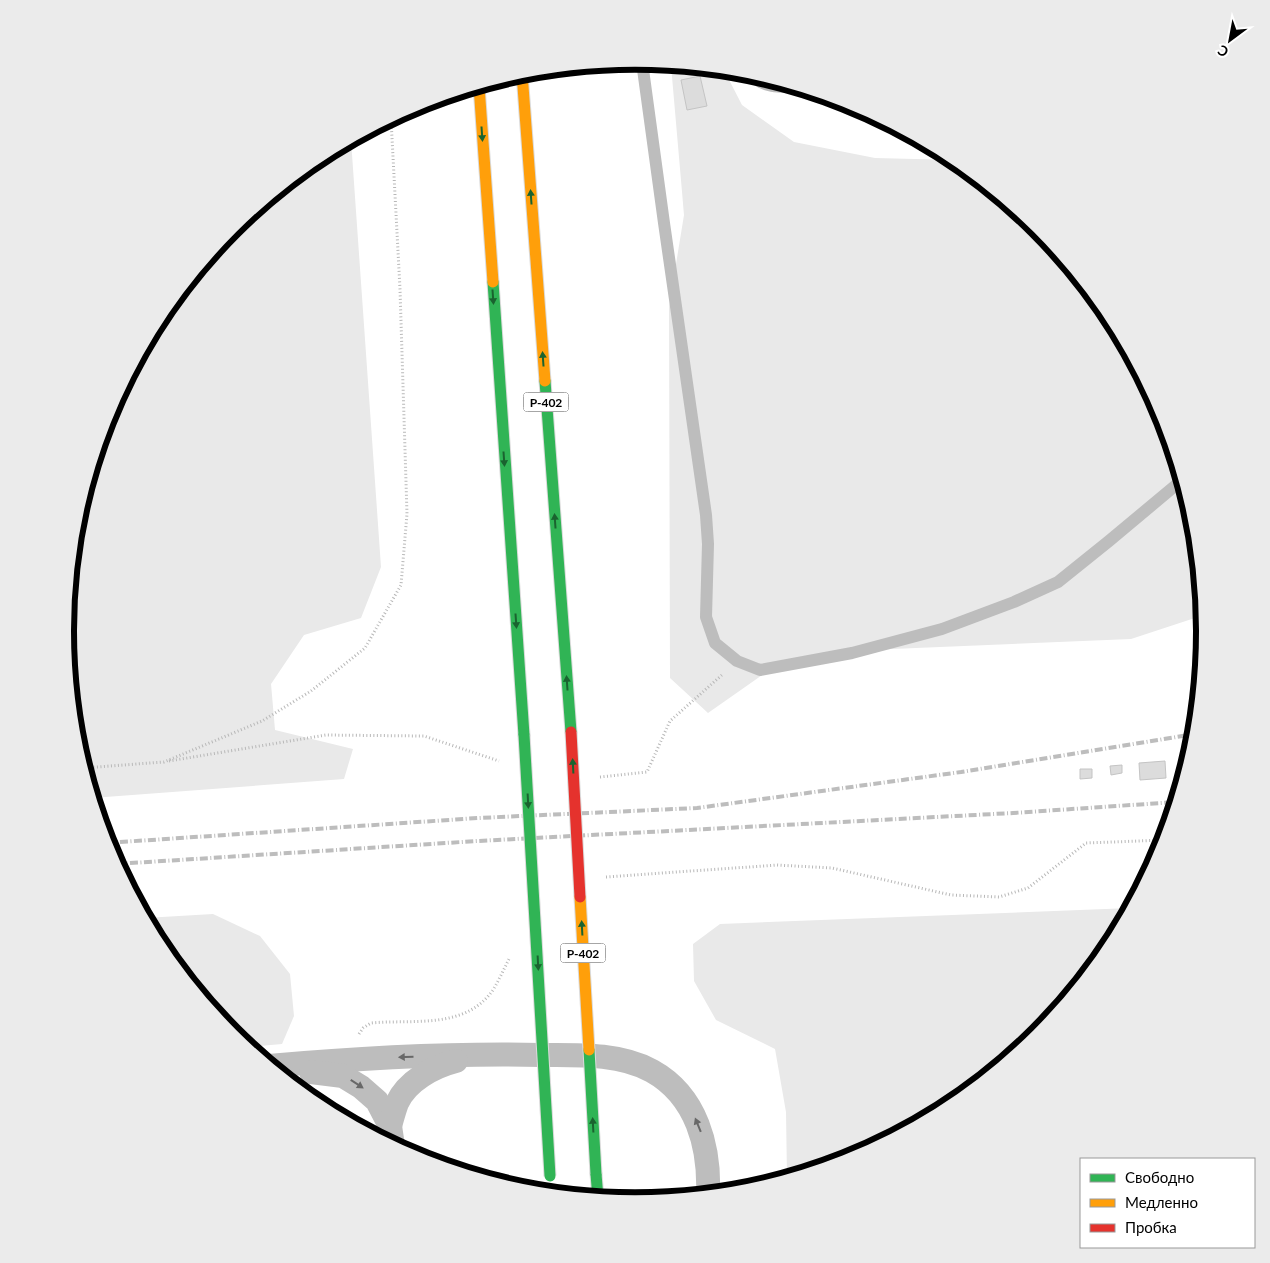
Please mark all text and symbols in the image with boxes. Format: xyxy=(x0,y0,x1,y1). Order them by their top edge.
north arrow xyxy=(1205,15,1255,65)
text: С xyxy=(1214,41,1231,61)
one-way arrow xyxy=(479,127,487,143)
one-way arrow xyxy=(527,189,535,205)
one-way arrow xyxy=(489,289,497,305)
one-way arrow xyxy=(539,351,547,367)
road number: Р-402 xyxy=(524,392,568,412)
one-way arrow xyxy=(501,451,509,467)
one-way arrow xyxy=(551,513,559,529)
one-way arrow xyxy=(512,613,520,629)
one-way arrow xyxy=(563,675,571,691)
one-way arrow xyxy=(568,758,576,774)
one-way arrow xyxy=(524,793,532,809)
one-way arrow xyxy=(578,920,586,936)
road number: Р-402 xyxy=(560,944,606,962)
one-way arrow xyxy=(534,955,542,971)
one-way arrow xyxy=(398,1053,414,1061)
one-way arrow xyxy=(350,1080,363,1089)
one-way arrow xyxy=(589,1117,597,1133)
one-way arrow xyxy=(693,1117,701,1132)
legend xyxy=(1080,1158,1255,1248)
text: Свободно xyxy=(1125,1168,1194,1186)
text: Медленно xyxy=(1125,1193,1198,1211)
text: Пробка xyxy=(1125,1218,1177,1236)

